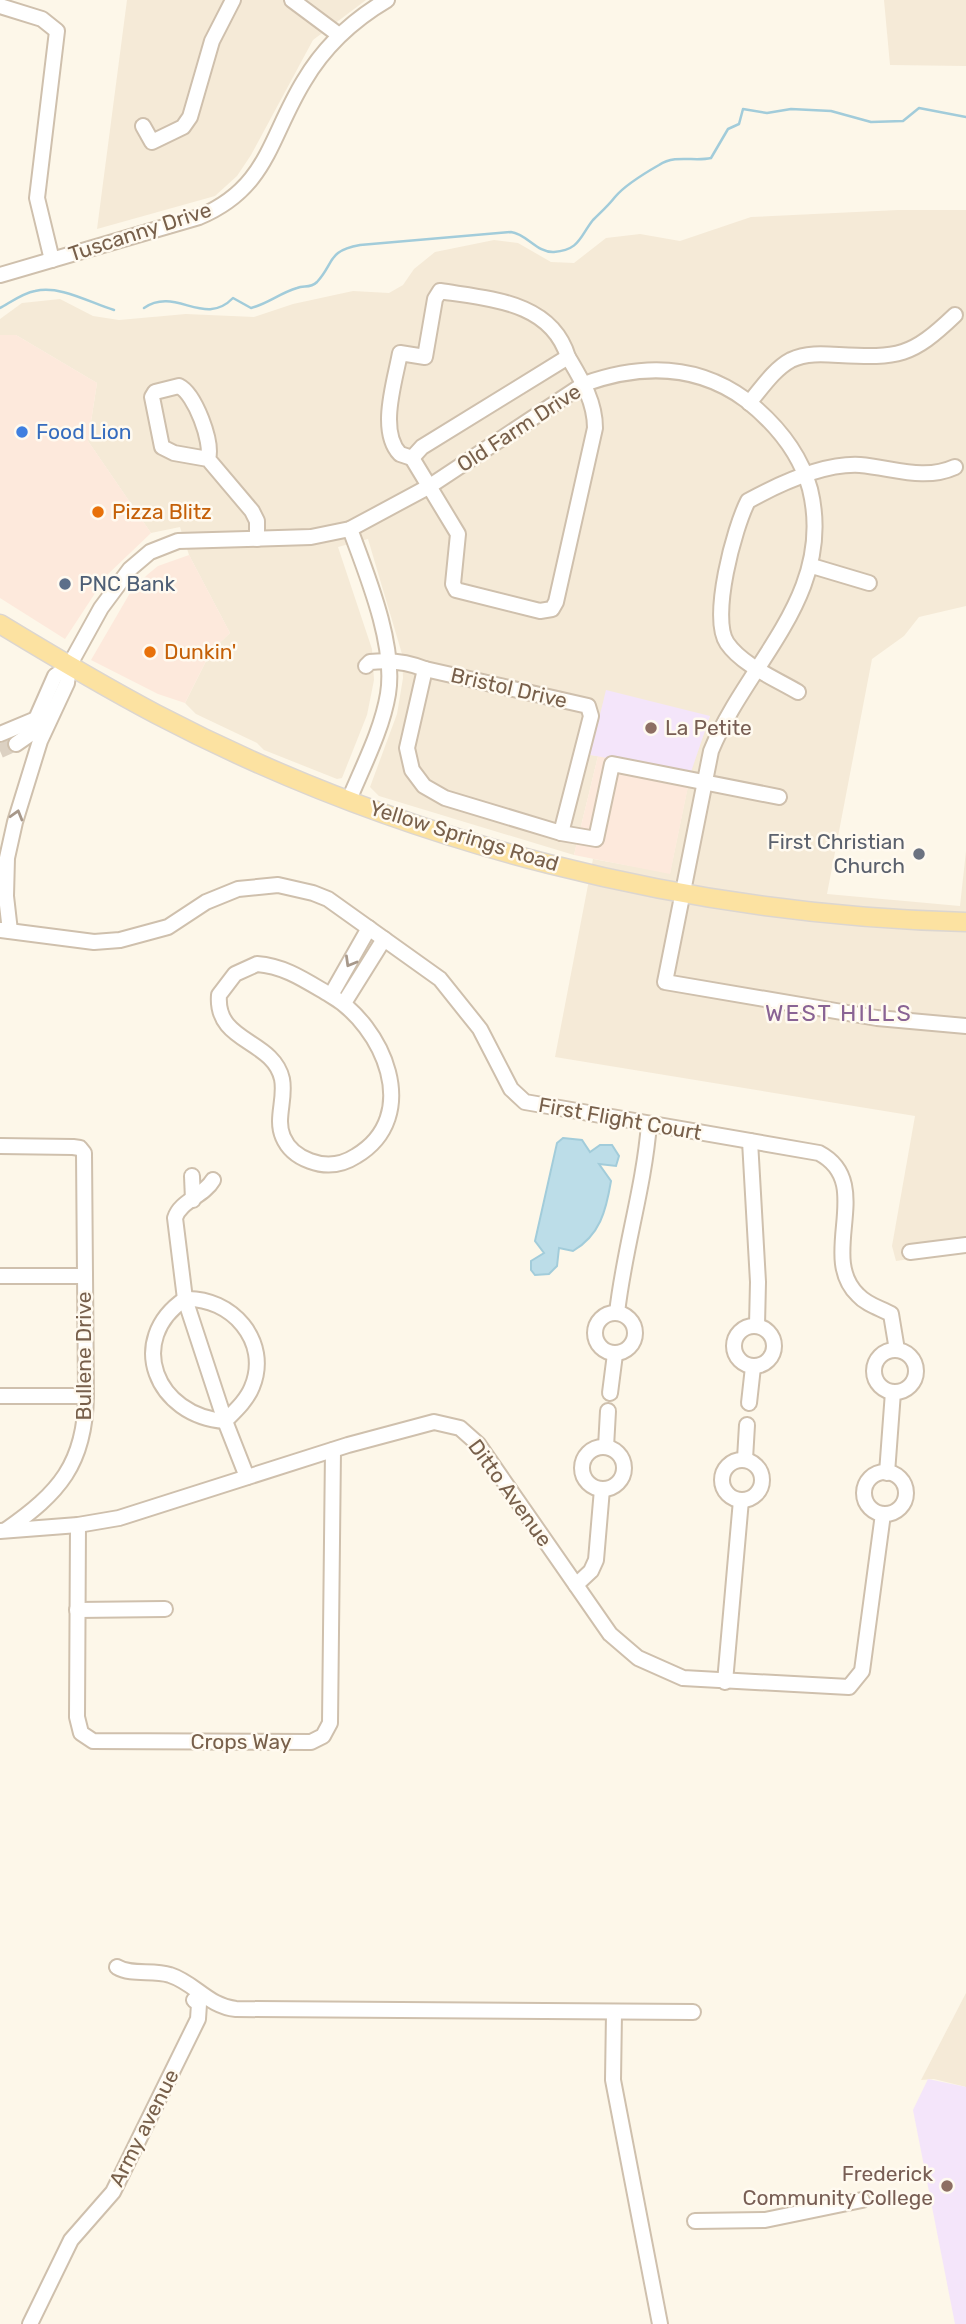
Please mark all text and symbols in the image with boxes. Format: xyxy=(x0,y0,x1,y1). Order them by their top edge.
street label: Tuscanny Drive xyxy=(65,197,214,266)
street label: Old Farm Drive xyxy=(452,378,585,477)
place label: Food Lion xyxy=(36,419,131,444)
marker: Food Lion xyxy=(14,424,30,440)
place label: Pizza Blitz xyxy=(112,499,212,524)
marker: Pizza Blitz xyxy=(90,504,106,520)
place label: PNC Bank xyxy=(79,571,176,596)
marker: PNC Bank xyxy=(57,576,73,592)
place label: Dunkin' xyxy=(164,639,236,664)
marker: Dunkin' xyxy=(142,644,158,660)
street label: Bristol Drive xyxy=(448,662,570,713)
place label: La Petite xyxy=(665,715,752,740)
marker: La Petite xyxy=(643,720,659,736)
street label: Yellow Springs Road xyxy=(366,795,562,876)
one-way arrow xyxy=(9,809,24,821)
place label: First Christian Church xyxy=(767,829,905,878)
marker: First Christian Church xyxy=(911,846,927,862)
one-way arrow xyxy=(345,955,358,967)
district label: WEST HILLS xyxy=(765,999,913,1027)
street label: First Flight Court xyxy=(537,1092,704,1145)
street label: Bullene Drive xyxy=(71,1292,96,1420)
street label: Ditto Avenue xyxy=(463,1434,558,1551)
street label: Crops Way xyxy=(190,1729,292,1754)
street label: Army avenue xyxy=(103,2065,184,2191)
place label: Frederick Community College xyxy=(742,2161,933,2210)
marker: Frederick Community College xyxy=(939,2178,955,2194)

